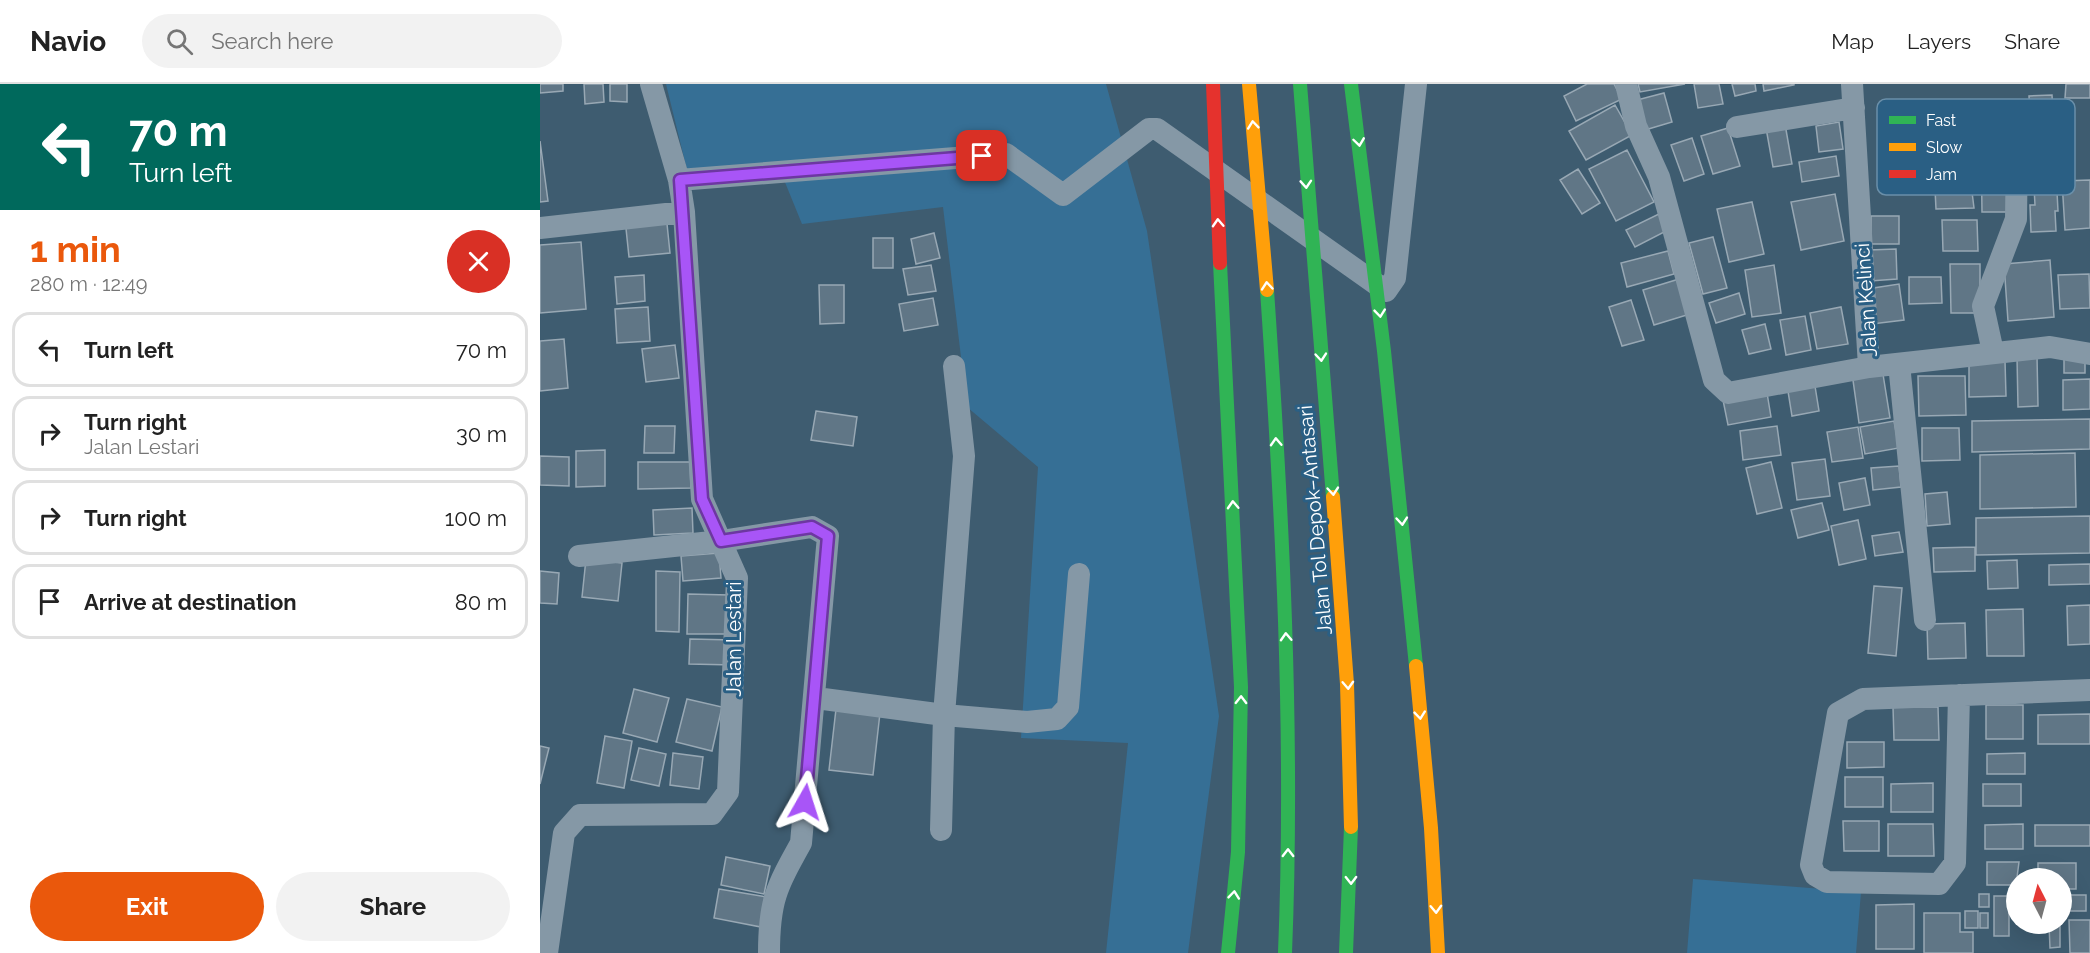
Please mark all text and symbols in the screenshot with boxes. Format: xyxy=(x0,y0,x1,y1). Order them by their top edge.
search box xyxy=(142,14,562,68)
text: Navio xyxy=(30,25,106,58)
icon: search xyxy=(163,25,196,58)
text: Search here xyxy=(211,28,333,54)
text: Map xyxy=(1831,29,1874,54)
text: Layers xyxy=(1907,29,1971,54)
text: Share xyxy=(2004,29,2060,54)
legend xyxy=(1877,99,2075,195)
text: 70 m xyxy=(129,107,228,156)
icon: left xyxy=(30,108,108,186)
text: Fast xyxy=(1926,111,1957,130)
one-way arrow xyxy=(1247,121,1260,130)
pin xyxy=(956,130,1007,181)
one-way arrow xyxy=(1352,137,1365,147)
text: Slow xyxy=(1926,138,1962,157)
icon: arrive xyxy=(965,139,998,172)
text: Turn left xyxy=(129,157,232,188)
text: Jam xyxy=(1926,165,1957,184)
one-way arrow xyxy=(1300,180,1313,189)
one-way arrow xyxy=(1212,218,1225,227)
text: 1 min xyxy=(30,228,121,270)
button: close xyxy=(447,230,510,293)
street label: Jalan Kelinci xyxy=(1850,242,1882,358)
text: 280 m · 12:49 xyxy=(30,272,147,296)
one-way arrow xyxy=(1261,281,1274,290)
one-way arrow xyxy=(1373,308,1386,317)
icon: left xyxy=(33,333,66,366)
text: Turn left xyxy=(84,337,174,363)
text: 70 m xyxy=(456,337,507,363)
one-way arrow xyxy=(1314,353,1327,362)
street label: Jalan Tol Depok–Antasari xyxy=(1293,404,1337,636)
text: Turn right xyxy=(84,409,187,435)
icon: right xyxy=(33,417,66,450)
text: 30 m xyxy=(456,421,507,447)
text: Jalan Lestari xyxy=(84,435,199,459)
one-way arrow xyxy=(1270,437,1283,446)
one-way arrow xyxy=(1326,486,1339,495)
icon: right xyxy=(33,501,66,534)
one-way arrow xyxy=(1226,501,1239,510)
text: Turn right xyxy=(84,505,187,531)
text: 100 m xyxy=(445,505,507,531)
one-way arrow xyxy=(1395,517,1408,526)
street label: Jalan Lestari xyxy=(722,581,746,697)
icon: arrive xyxy=(33,585,66,618)
text: Arrive at destination xyxy=(84,589,297,615)
text: 80 m xyxy=(455,589,507,615)
one-way arrow xyxy=(1279,632,1292,641)
one-way arrow xyxy=(1342,681,1355,690)
one-way arrow xyxy=(1235,695,1247,704)
one-way arrow xyxy=(1413,711,1426,720)
position arrow xyxy=(773,770,837,834)
one-way arrow xyxy=(1282,848,1294,857)
north arrow xyxy=(2006,868,2072,934)
map controls xyxy=(2006,868,2072,934)
button: Exit xyxy=(30,872,264,941)
button: Share xyxy=(276,872,510,941)
one-way arrow xyxy=(1345,876,1357,885)
one-way arrow xyxy=(1227,890,1240,899)
one-way arrow xyxy=(1430,905,1443,914)

